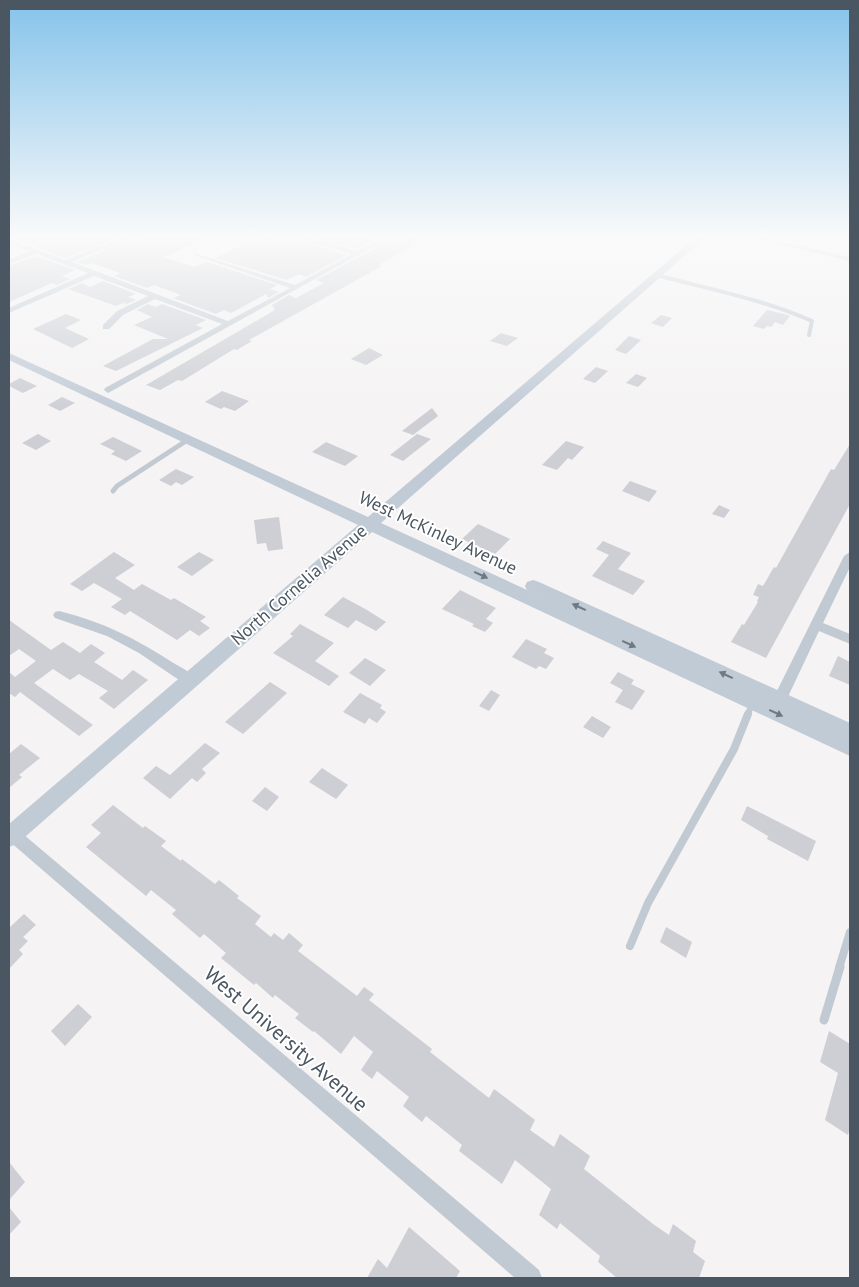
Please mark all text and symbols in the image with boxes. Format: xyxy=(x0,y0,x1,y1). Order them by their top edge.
street label: West McKinley Avenue xyxy=(355,486,521,579)
street label: North Cornelia Avenue xyxy=(226,519,372,650)
one-way arrow xyxy=(474,572,488,580)
one-way arrow xyxy=(572,603,586,611)
one-way arrow xyxy=(621,640,636,649)
one-way arrow xyxy=(719,671,733,679)
one-way arrow xyxy=(769,710,783,718)
street label: West University Avenue xyxy=(199,960,374,1117)

